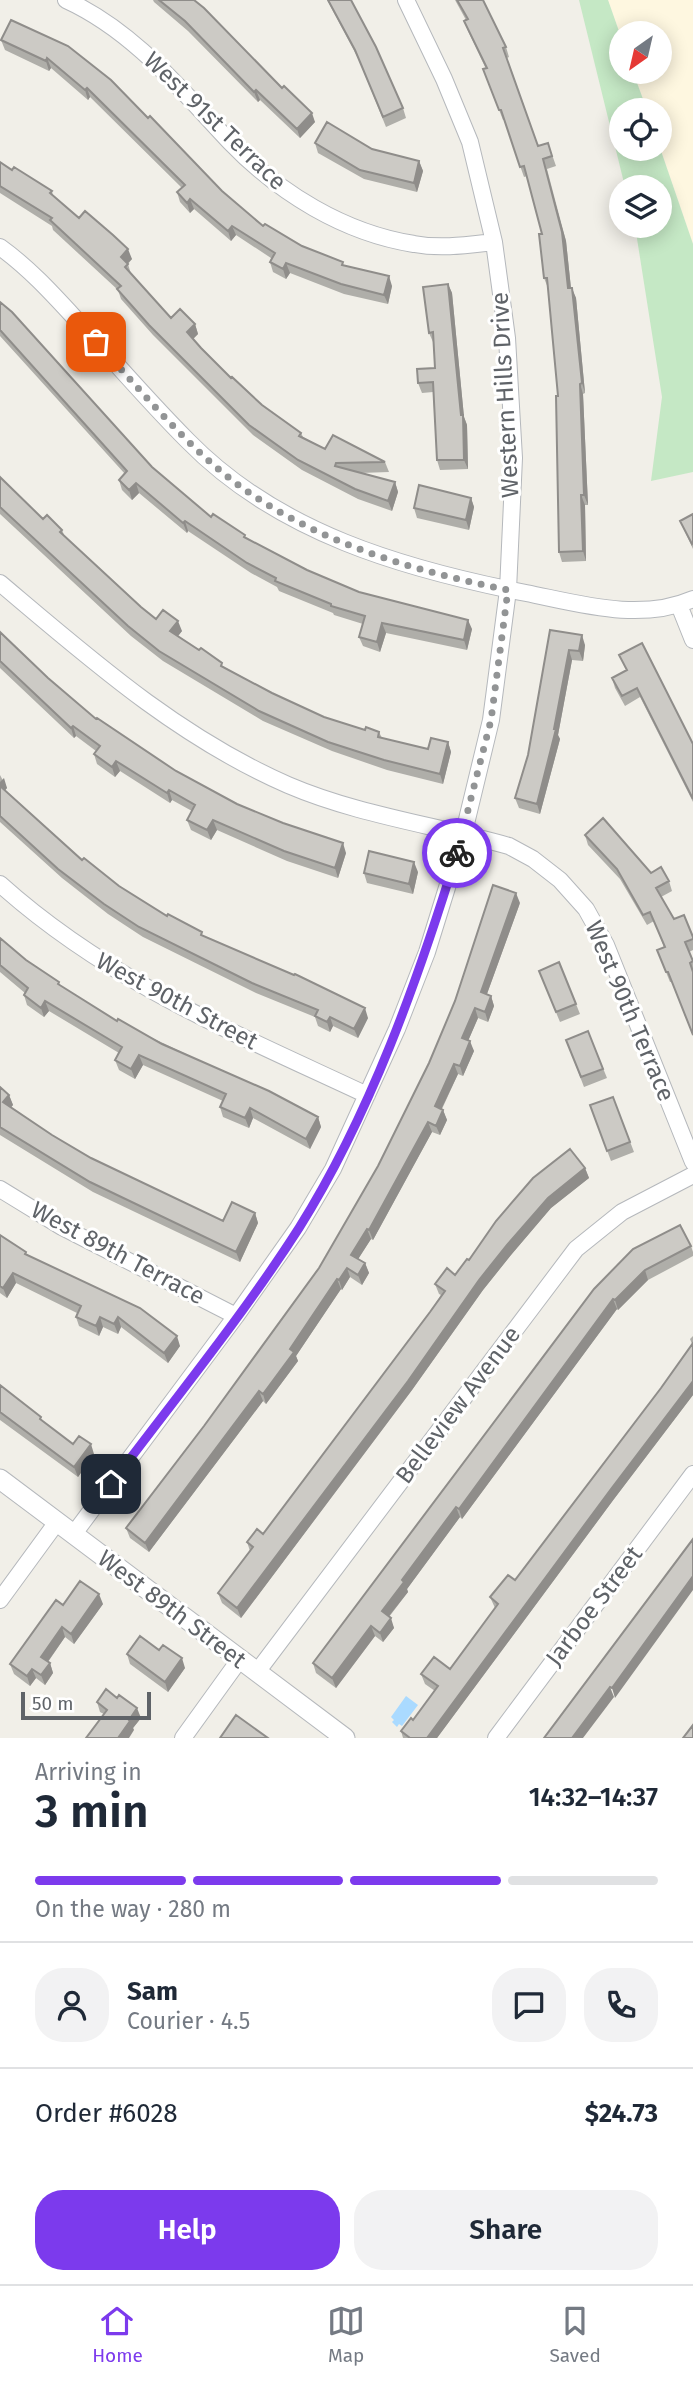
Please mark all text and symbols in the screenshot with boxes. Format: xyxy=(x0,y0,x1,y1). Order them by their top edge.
north arrow xyxy=(609,21,672,84)
map controls xyxy=(609,21,672,238)
street label: West 91st Terrace xyxy=(138,46,292,196)
button: locate xyxy=(609,98,672,161)
button: layers xyxy=(609,175,672,238)
street label: Western Hills Drive xyxy=(486,291,524,499)
pin xyxy=(66,312,126,372)
icon: bag xyxy=(77,323,115,361)
courier xyxy=(422,818,492,888)
icon: bike xyxy=(438,834,476,872)
street label: West 90th Terrace xyxy=(579,917,681,1105)
street label: West 90th Street xyxy=(91,947,263,1056)
street label: West 89th Terrace xyxy=(26,1195,210,1311)
street label: Belleview Avenue xyxy=(390,1321,526,1489)
pin xyxy=(81,1454,141,1514)
icon: home xyxy=(92,1465,130,1503)
street label: Jarboe Street xyxy=(540,1540,648,1671)
street label: West 89th Street xyxy=(92,1544,252,1674)
scale bar xyxy=(21,1689,150,1721)
text: 50 m xyxy=(32,1692,73,1715)
text: Arriving in xyxy=(35,1758,142,1786)
text: 14:32–14:37 xyxy=(529,1782,658,1813)
text: 3 min xyxy=(35,1784,149,1839)
text: On the way · 280 m xyxy=(35,1895,231,1923)
button: person xyxy=(35,1968,109,2042)
button: chat xyxy=(492,1968,566,2042)
button: phone xyxy=(584,1968,658,2042)
text: Sam xyxy=(127,1976,178,2007)
text: Courier · 4.5 xyxy=(127,2007,250,2035)
text: Order #6028 xyxy=(35,2098,178,2129)
text: $24.73 xyxy=(585,2098,658,2129)
button: Help xyxy=(35,2190,340,2270)
button: Share xyxy=(354,2190,658,2270)
tab: Home xyxy=(92,2302,143,2367)
tab: Map xyxy=(327,2302,365,2367)
tab: Saved xyxy=(549,2302,601,2367)

